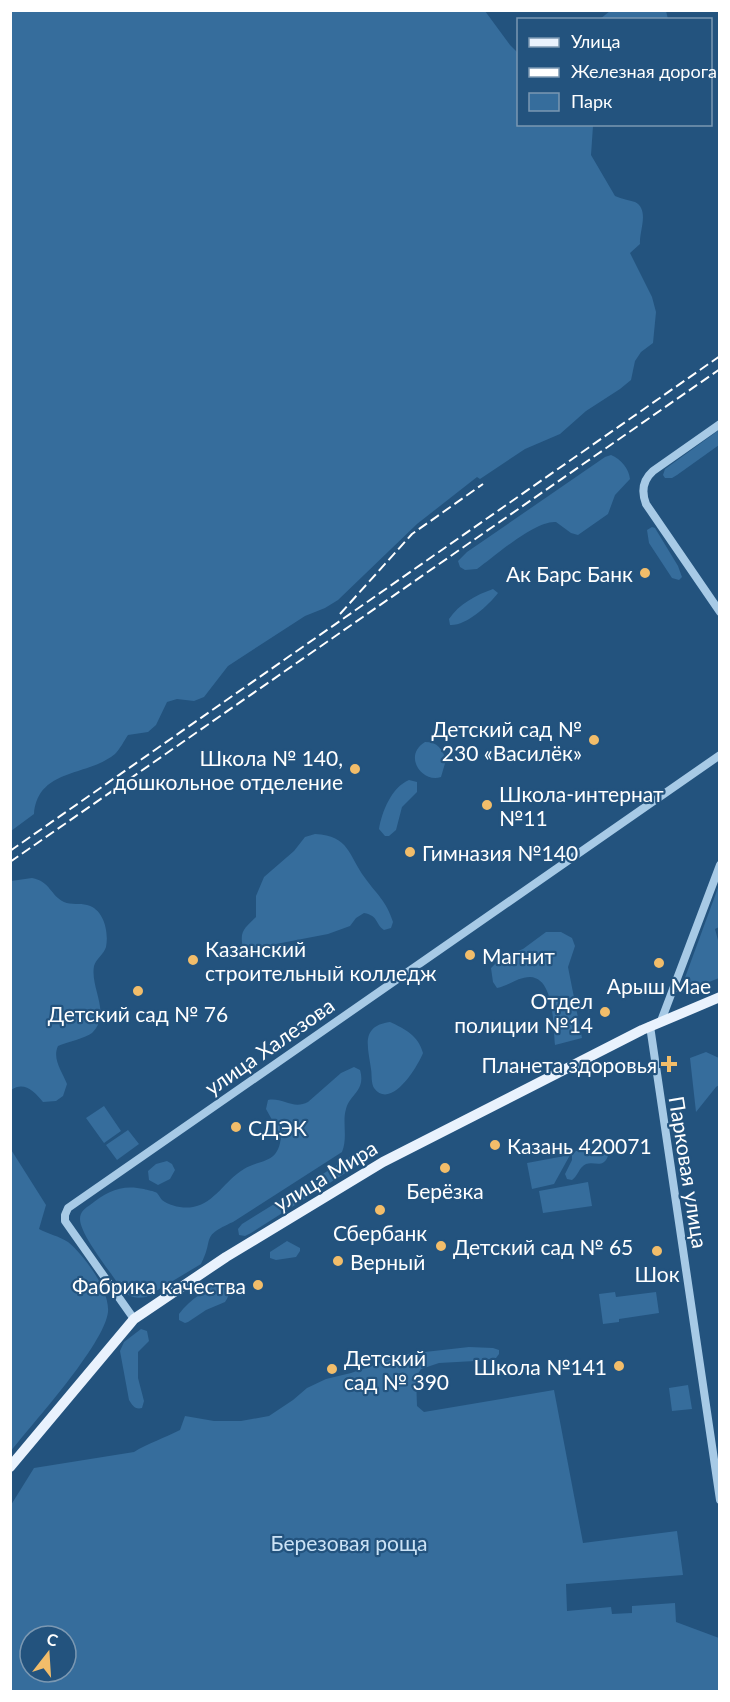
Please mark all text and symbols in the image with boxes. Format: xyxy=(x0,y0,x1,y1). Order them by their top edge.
legend xyxy=(517,18,712,126)
text: Улица xyxy=(571,30,621,52)
text: Железная дорога xyxy=(571,60,717,82)
text: Парк xyxy=(571,90,613,112)
place label: Ак Барс Банк xyxy=(506,561,633,586)
marker: Ак Барс Банк xyxy=(638,566,652,580)
place label: Детский сад № 230 «Василёк» xyxy=(431,716,582,765)
marker: Детский сад № 230 «Василёк» xyxy=(587,733,601,747)
place label: Школа № 140, дошкольное отделение xyxy=(113,745,343,794)
marker: Школа № 140, дошкольное отделение xyxy=(348,762,362,776)
place label: Школа-интернат №11 xyxy=(499,781,664,830)
marker: Школа-интернат №11 xyxy=(480,798,494,812)
place label: Гимназия №140 xyxy=(422,840,578,865)
marker: Гимназия №140 xyxy=(403,845,417,859)
place label: Казанский строительный колледж xyxy=(205,936,437,985)
place label: Магнит xyxy=(482,943,555,968)
marker: Магнит xyxy=(463,948,477,962)
marker: Казанский строительный колледж xyxy=(186,953,200,967)
marker: Арыш Мае xyxy=(652,956,666,970)
place label: Арыш Мае xyxy=(607,973,711,998)
marker: Детский сад № 76 xyxy=(131,984,145,998)
place label: Отдел полиции №14 xyxy=(454,988,593,1037)
street label: улица Халезова xyxy=(199,992,339,1100)
place label: Детский сад № 76 xyxy=(48,1001,228,1026)
marker: Отдел полиции №14 xyxy=(598,1005,612,1019)
place label: Планета здоровья xyxy=(481,1052,657,1077)
marker: Планета здоровья xyxy=(662,1057,676,1071)
street label: Парковая улица xyxy=(665,1094,713,1250)
place label: СДЭК xyxy=(248,1115,307,1140)
marker: СДЭК xyxy=(229,1120,243,1134)
place label: Казань 420071 xyxy=(507,1133,652,1158)
street label: улица Мира xyxy=(269,1134,381,1216)
marker: Казань 420071 xyxy=(488,1138,502,1152)
marker: Берёзка xyxy=(438,1161,452,1175)
place label: Берёзка xyxy=(406,1178,484,1203)
marker: Сбербанк xyxy=(373,1203,387,1217)
place label: Сбербанк xyxy=(333,1220,427,1245)
place label: Детский сад № 65 xyxy=(453,1234,633,1259)
marker: Детский сад № 65 xyxy=(434,1239,448,1253)
marker: Шок xyxy=(650,1244,664,1258)
place label: Верный xyxy=(350,1249,425,1274)
marker: Верный xyxy=(331,1254,345,1268)
place label: Шок xyxy=(634,1261,680,1286)
place label: Фабрика качества xyxy=(72,1273,246,1298)
marker: Фабрика качества xyxy=(251,1278,265,1292)
place label: Детский сад № 390 xyxy=(344,1345,449,1394)
place label: Школа №141 xyxy=(474,1354,607,1379)
marker: Школа №141 xyxy=(612,1359,626,1373)
marker: Детский сад № 390 xyxy=(325,1362,339,1376)
park label: Березовая роща xyxy=(270,1530,428,1555)
north arrow xyxy=(18,1624,78,1684)
text: С xyxy=(45,1629,61,1650)

